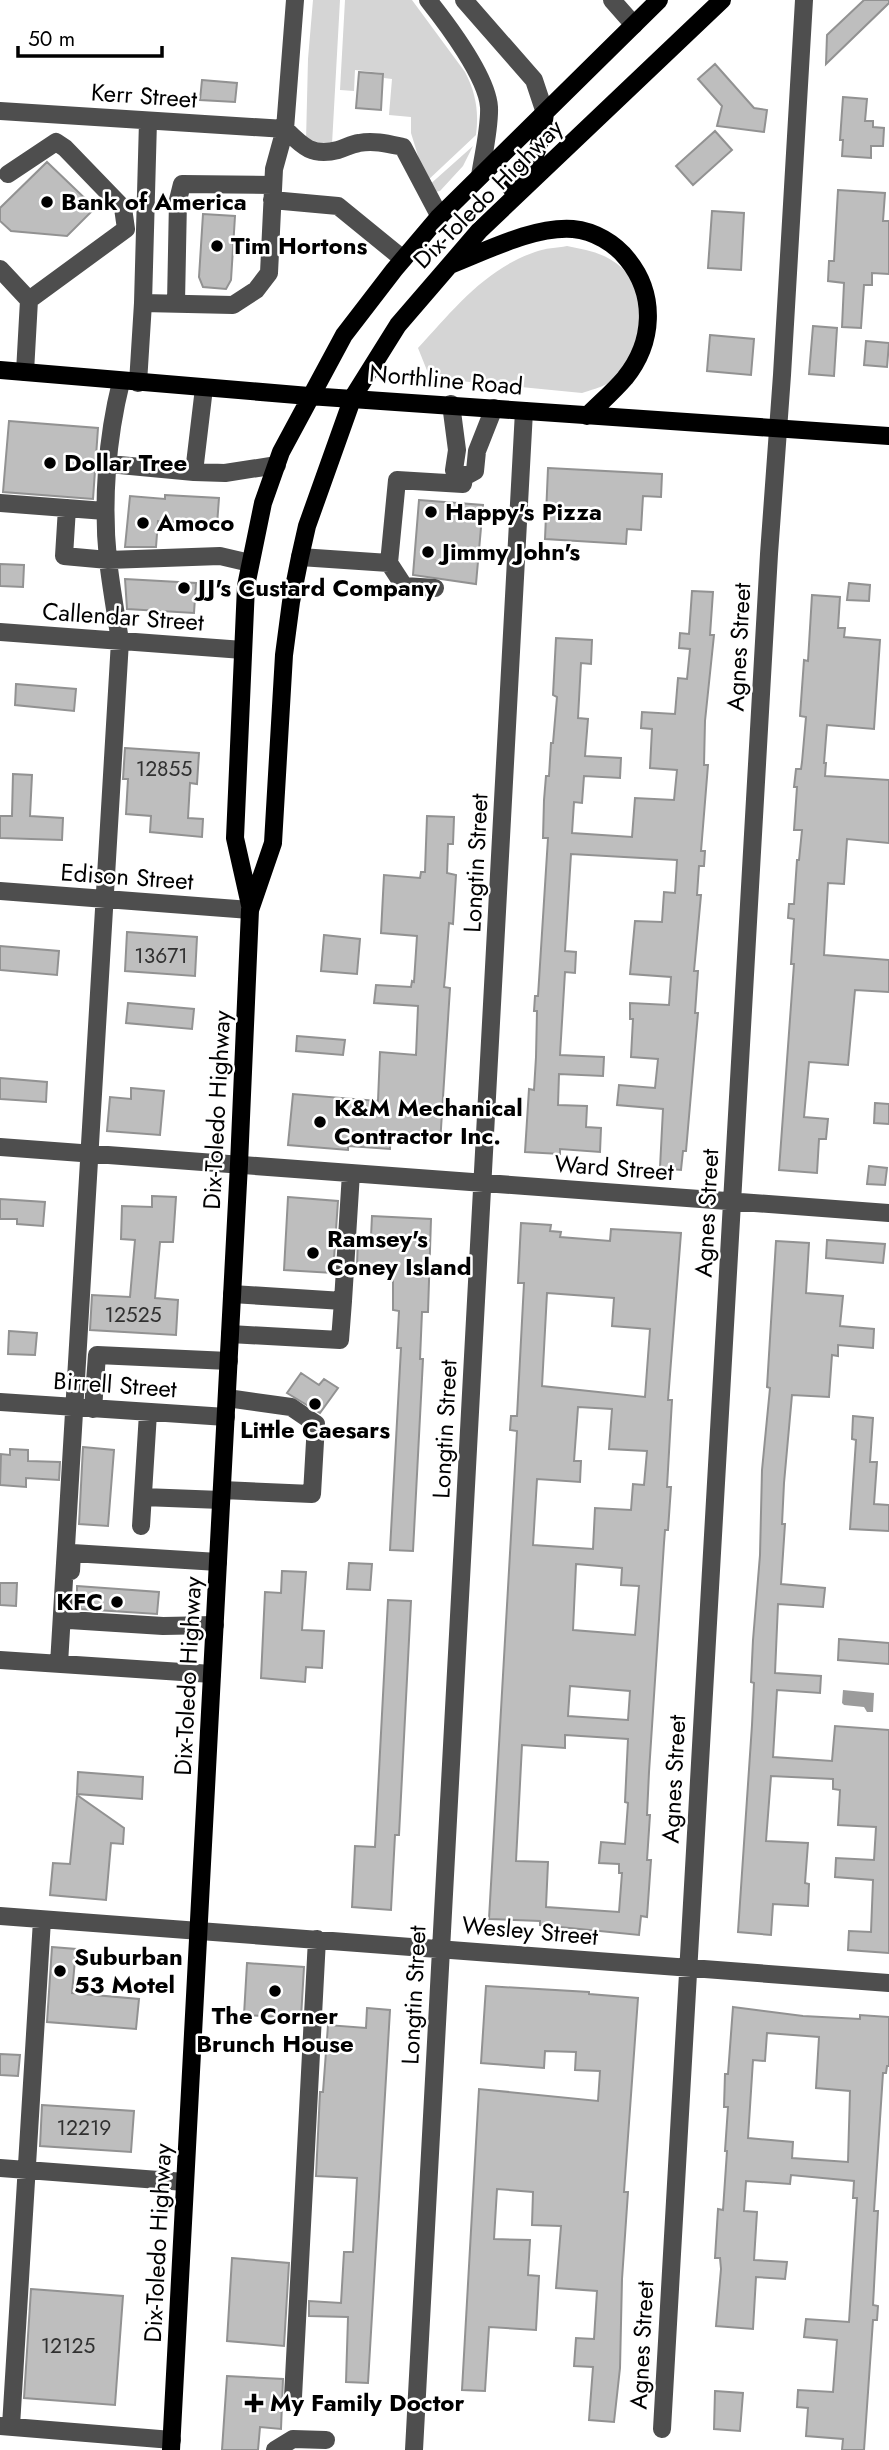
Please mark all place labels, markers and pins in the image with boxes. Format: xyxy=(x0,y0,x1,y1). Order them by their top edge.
place label: Bank of America xyxy=(61,184,247,219)
marker: Bank of America xyxy=(39,194,55,210)
place label: Tim Hortons xyxy=(231,228,367,263)
marker: Tim Hortons xyxy=(209,238,225,254)
place label: Dollar Tree xyxy=(64,445,187,480)
marker: Dollar Tree xyxy=(42,455,58,471)
place label: Happy's Pizza xyxy=(445,494,602,529)
marker: Happy's Pizza xyxy=(423,504,439,520)
place label: Amoco xyxy=(156,505,235,540)
marker: Amoco xyxy=(135,515,151,531)
place label: Jimmy John's xyxy=(438,534,580,569)
marker: Jimmy John's xyxy=(420,544,436,560)
place label: JJ's Custard Company xyxy=(194,570,437,605)
marker: JJ's Custard Company xyxy=(176,580,192,596)
place label: K&M Mechanical Contractor Inc. xyxy=(334,1090,523,1153)
marker: K&M Mechanical Contractor Inc. xyxy=(312,1114,328,1130)
place label: Ramsey's Coney Island xyxy=(327,1221,472,1284)
marker: Ramsey's Coney Island xyxy=(305,1245,321,1261)
marker: Little Caesars xyxy=(307,1396,323,1412)
place label: Little Caesars xyxy=(240,1412,390,1447)
place label: KFC xyxy=(56,1584,103,1619)
marker: KFC xyxy=(109,1594,125,1610)
place label: Suburban 53 Motel xyxy=(74,1939,183,2002)
marker: Suburban 53 Motel xyxy=(52,1963,68,1979)
marker: The Corner Brunch House xyxy=(267,1983,283,1999)
place label: The Corner Brunch House xyxy=(196,1998,354,2061)
place label: My Family Doctor xyxy=(270,2385,464,2420)
marker: My Family Doctor xyxy=(244,2393,264,2413)

